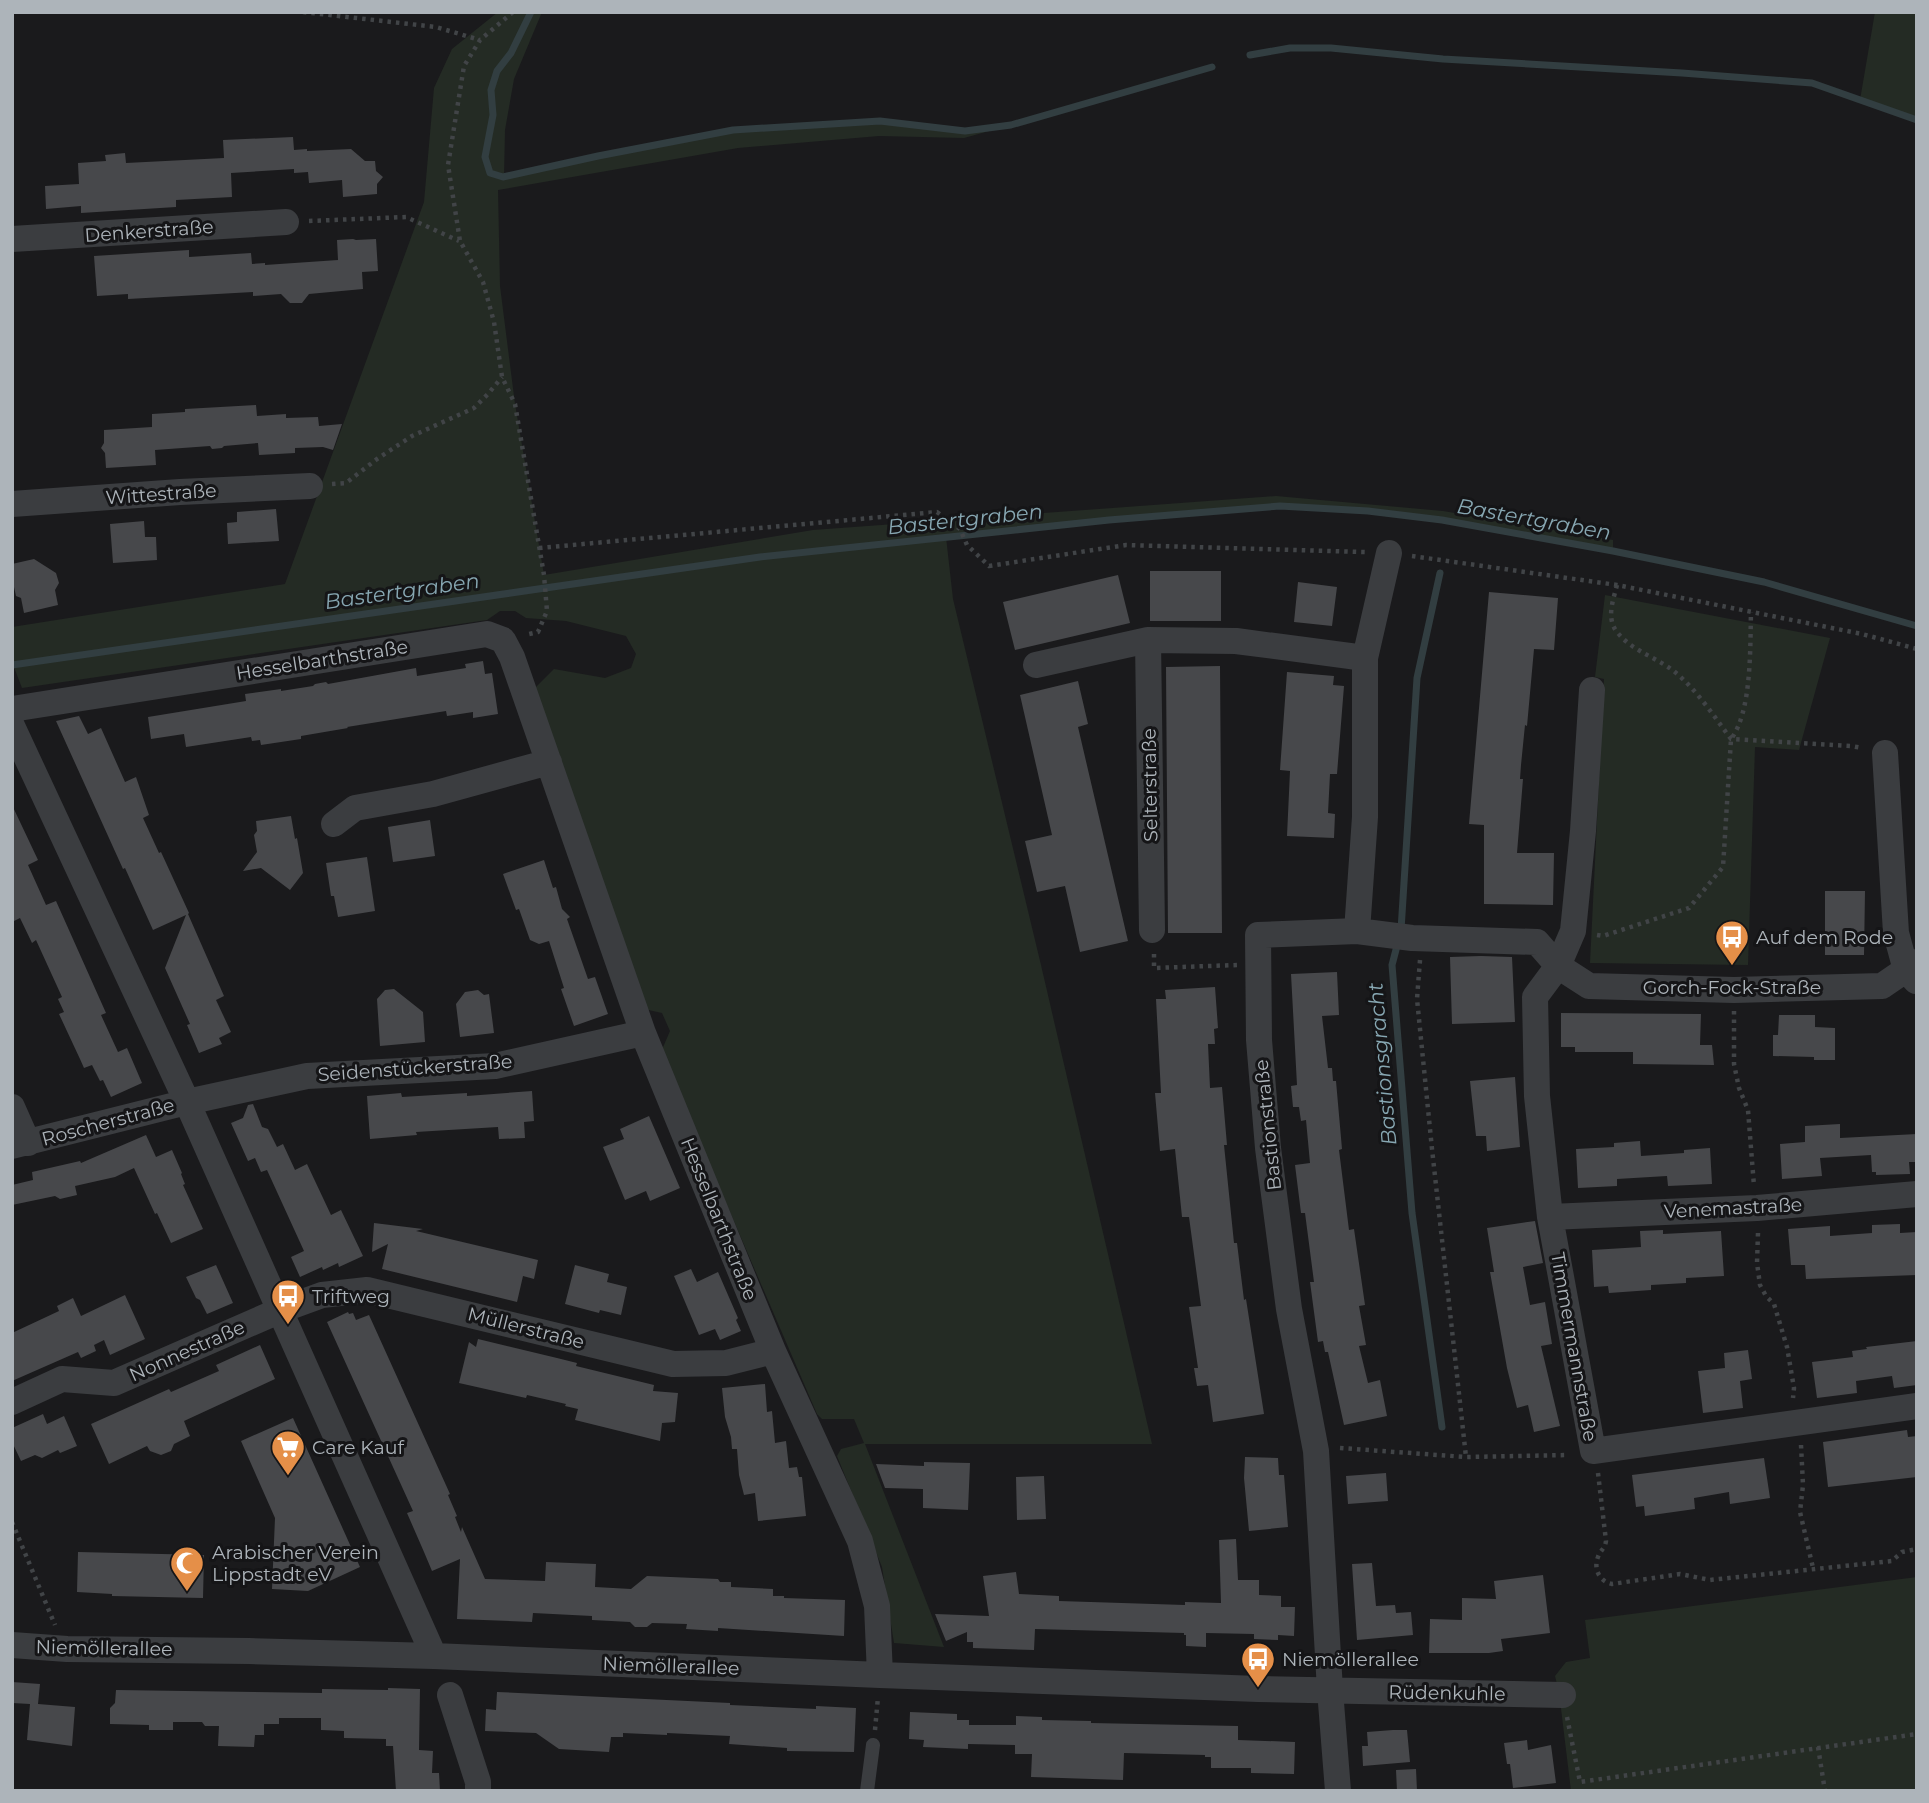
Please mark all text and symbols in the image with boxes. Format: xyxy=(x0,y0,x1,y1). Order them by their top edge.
street label: Denkerstraße xyxy=(84,215,214,247)
street label: Wittestraße xyxy=(105,479,217,509)
water label: Bastertgraben xyxy=(1455,493,1613,545)
water label: Bastertgraben xyxy=(886,498,1044,540)
water label: Bastertgraben xyxy=(323,568,481,614)
street label: Hesselbarthstraße xyxy=(234,635,410,685)
street label: Selterstraße xyxy=(1138,728,1162,842)
bus stop icon: Auf dem Rode xyxy=(1713,918,1751,967)
place label: Auf dem Rode xyxy=(1756,926,1893,949)
street label: Gorch-Fock-Straße xyxy=(1643,976,1821,999)
water label: Bastionsgracht xyxy=(1362,981,1402,1146)
street label: Seidenstückerstraße xyxy=(317,1050,513,1086)
street label: Bastionstraße xyxy=(1250,1058,1286,1192)
street label: Roscherstraße xyxy=(39,1093,177,1151)
street label: Hesselbarthstraße xyxy=(676,1134,762,1304)
street label: Venemastraße xyxy=(1663,1193,1803,1223)
street label: Timmermannstraße xyxy=(1546,1251,1602,1443)
bus stop icon: Triftweg xyxy=(269,1277,307,1326)
place label: Triftweg xyxy=(312,1285,390,1308)
street label: Müllerstraße xyxy=(465,1302,587,1354)
street label: Nonnestraße xyxy=(126,1315,248,1387)
supermarket icon: Care Kauf xyxy=(269,1428,307,1477)
place label: Care Kauf xyxy=(312,1436,406,1459)
place label: Arabischer Verein Lippstadt eV xyxy=(212,1541,379,1586)
mosque icon: Arabischer Verein Lippstadt eV xyxy=(168,1544,206,1593)
street label: Niemöllerallee xyxy=(35,1635,173,1661)
bus stop icon: Niemöllerallee xyxy=(1239,1640,1277,1689)
place label: Niemöllerallee xyxy=(1282,1648,1419,1671)
street label: Niemöllerallee xyxy=(602,1652,740,1680)
street label: Rüdenkuhle xyxy=(1388,1680,1506,1706)

